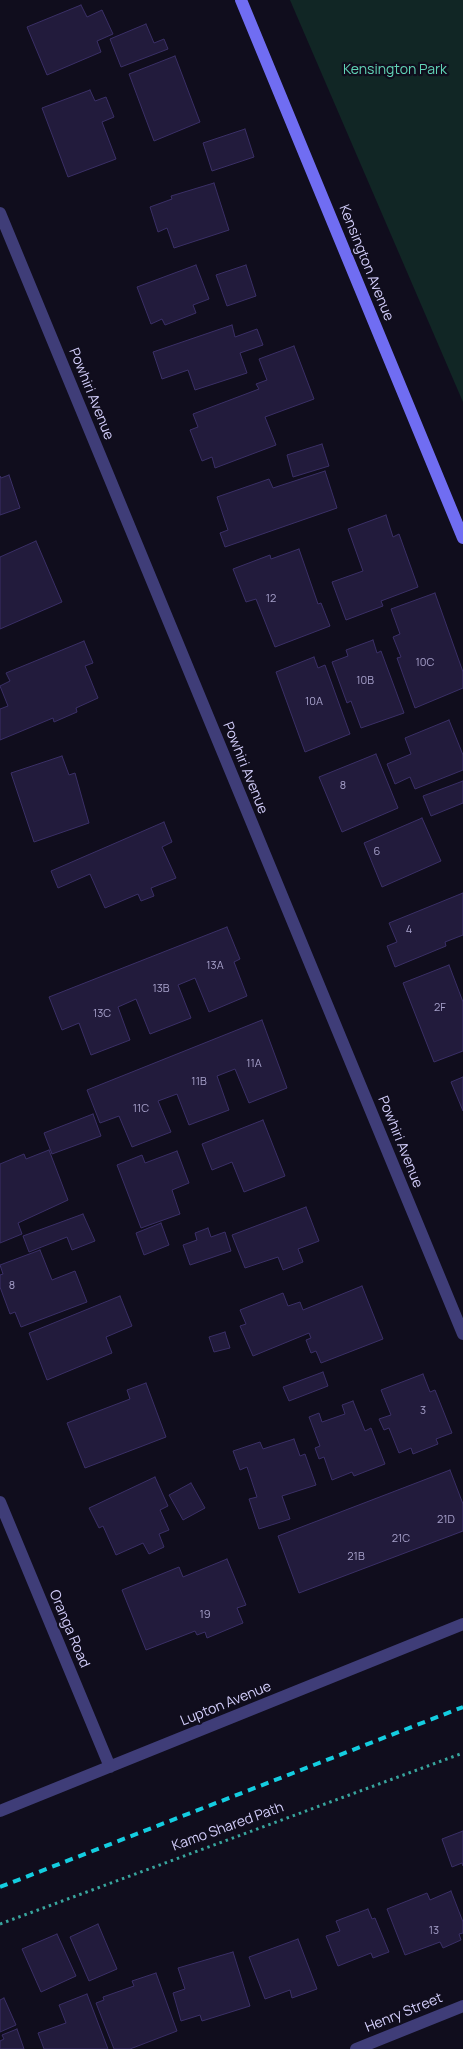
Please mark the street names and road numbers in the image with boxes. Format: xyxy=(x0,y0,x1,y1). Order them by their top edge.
street label: Kensington Avenue xyxy=(335,202,397,324)
street label: Powhiri Avenue xyxy=(65,346,117,442)
street label: Powhiri Avenue xyxy=(219,720,271,816)
street label: Powhiri Avenue xyxy=(374,1094,426,1190)
street label: Oranga Road xyxy=(45,1588,93,1670)
street label: Lupton Avenue xyxy=(178,1678,274,1730)
street label: Kamo Shared Path xyxy=(170,1799,286,1855)
street label: Henry Street xyxy=(363,1990,445,2036)

